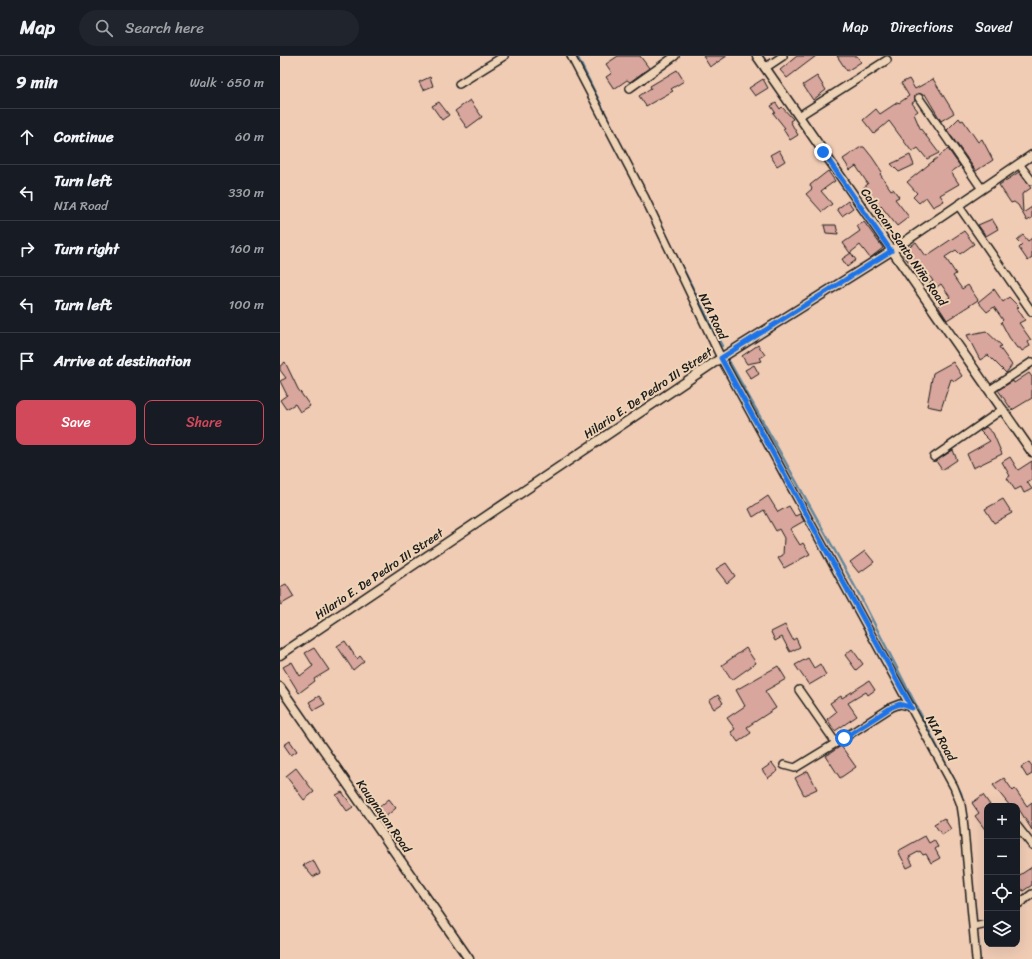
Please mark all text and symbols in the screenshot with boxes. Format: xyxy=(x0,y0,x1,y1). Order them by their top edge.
search box xyxy=(79,10,359,46)
text: Map xyxy=(20,11,55,44)
text: Search here xyxy=(125,15,204,41)
text: Map xyxy=(842,15,868,40)
text: Directions xyxy=(890,15,953,40)
text: Saved xyxy=(975,15,1012,40)
icon: search xyxy=(93,17,115,39)
text: 9 min xyxy=(16,67,58,97)
text: Walk · 650 m xyxy=(190,71,264,94)
text: Continue xyxy=(54,124,114,150)
text: 60 m xyxy=(235,125,264,148)
icon: ahead xyxy=(16,126,38,148)
route end xyxy=(814,143,832,161)
text: Turn left xyxy=(54,168,112,194)
text: 330 m xyxy=(228,181,264,204)
icon: left xyxy=(16,182,38,204)
street label: Caloocan-Santo Niño Road xyxy=(855,183,954,312)
text: NIA Road xyxy=(54,194,108,217)
text: Turn right xyxy=(54,236,119,262)
text: 160 m xyxy=(229,237,264,260)
icon: right xyxy=(16,238,38,260)
street label: NIA Road xyxy=(692,289,735,345)
text: Turn left xyxy=(54,292,112,318)
text: 100 m xyxy=(229,293,264,316)
icon: left xyxy=(16,294,38,316)
street label: Hilario E. De Pedro III Street xyxy=(579,341,718,445)
text: Arrive at destination xyxy=(54,348,191,374)
icon: arrive xyxy=(16,350,38,372)
button: Save xyxy=(16,400,136,445)
button: Share xyxy=(144,400,264,445)
street label: Hilario E. De Pedro III Street xyxy=(310,522,449,626)
street label: NIA Road xyxy=(920,711,963,767)
route start xyxy=(835,729,853,747)
street label: Kaugnayan Road xyxy=(350,775,418,858)
map controls xyxy=(984,803,1020,947)
button: + xyxy=(984,803,1020,839)
button: − xyxy=(984,839,1020,875)
button: locate xyxy=(984,875,1020,911)
button: layers xyxy=(984,911,1020,947)

